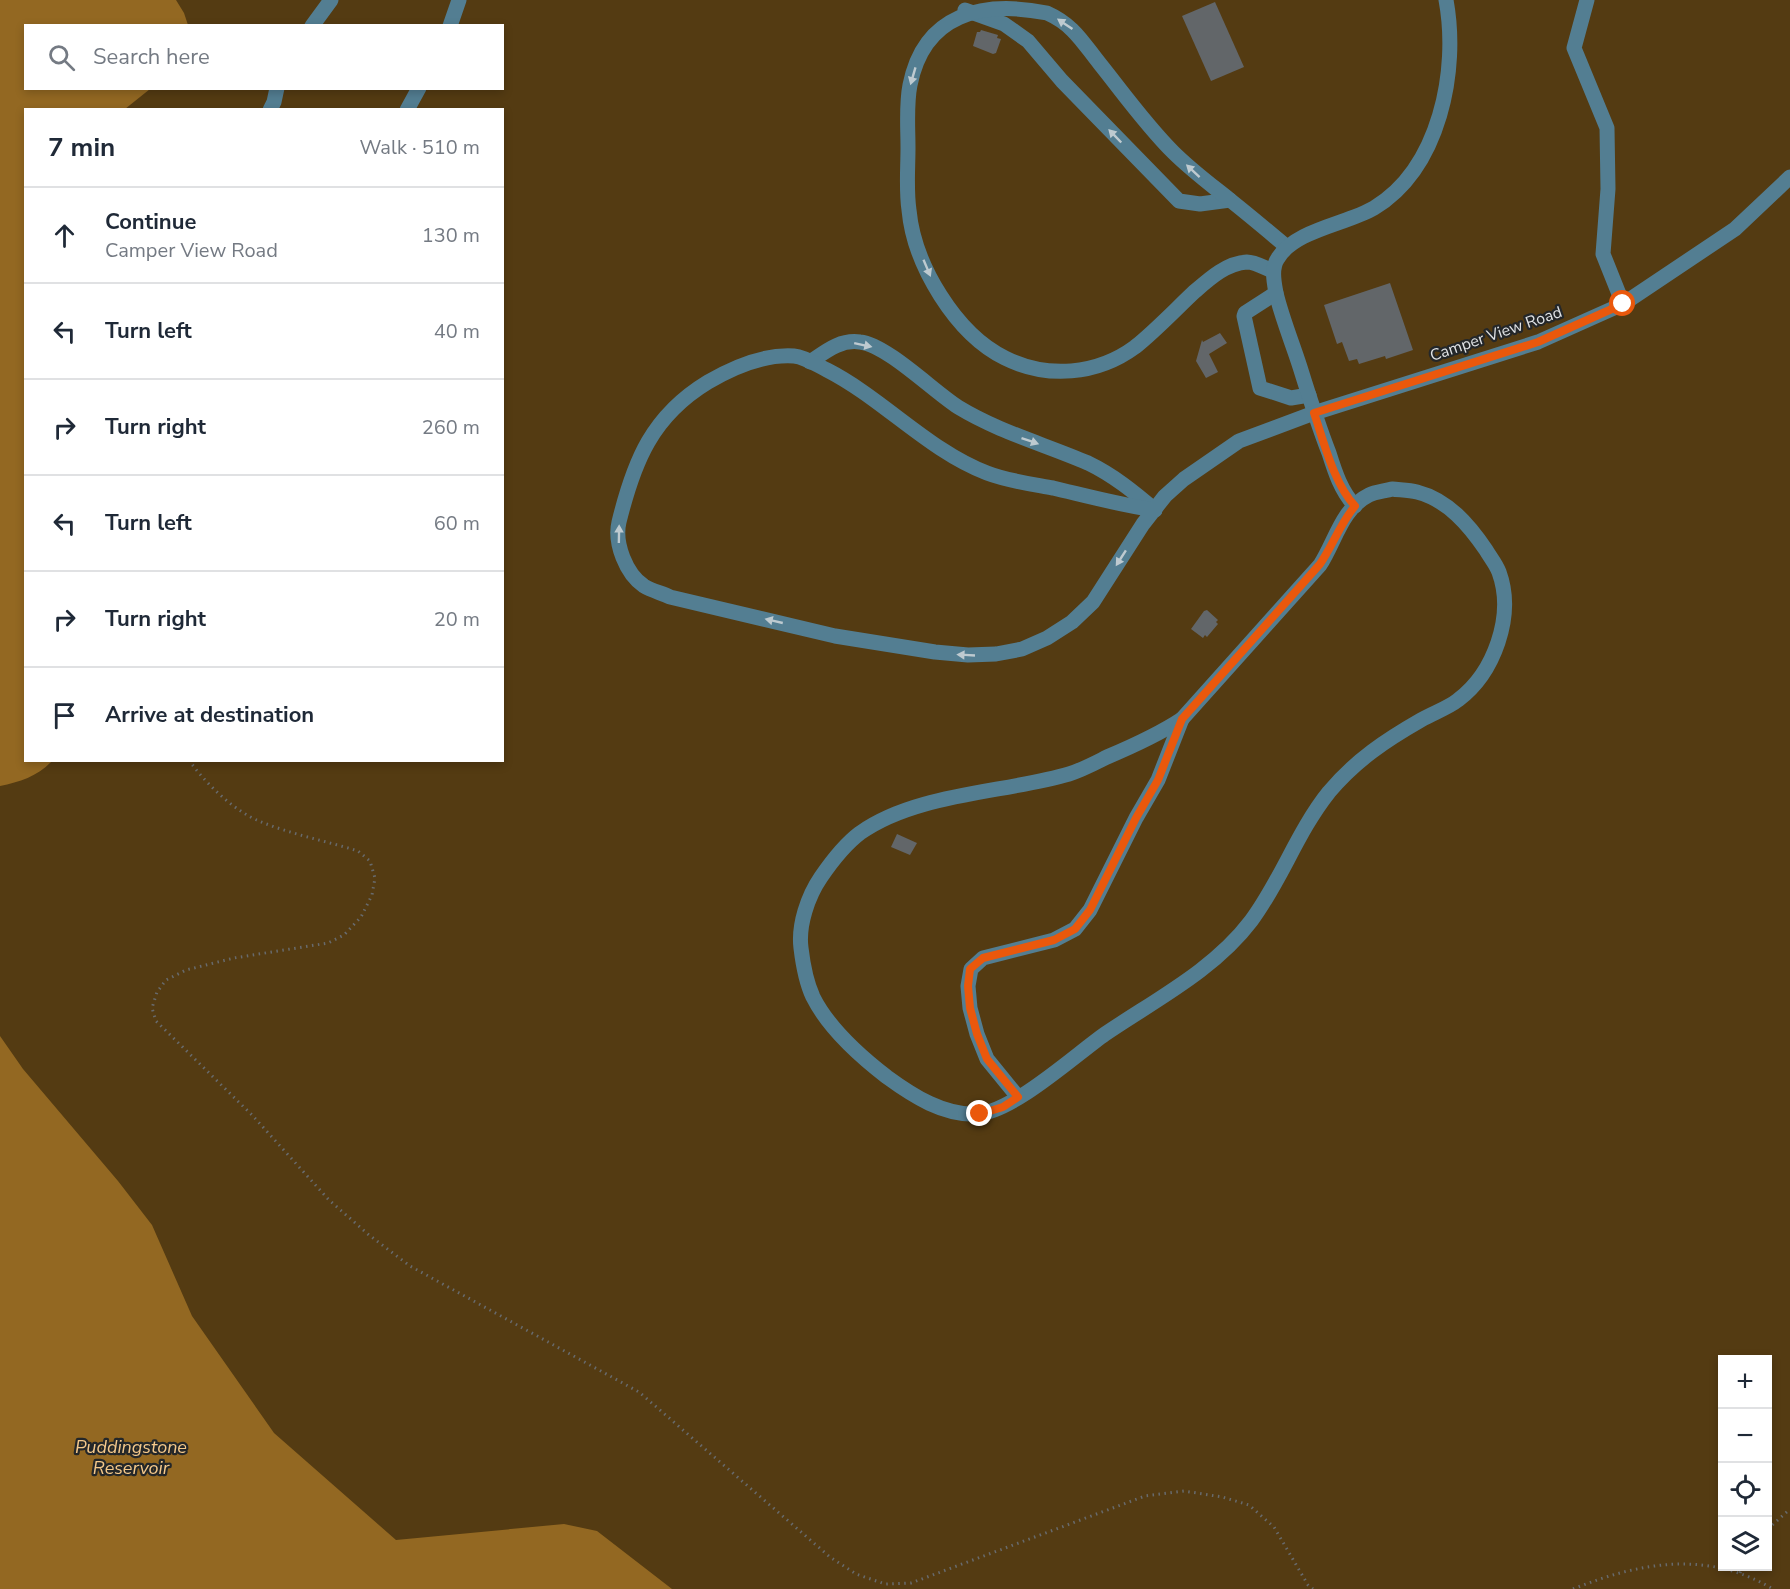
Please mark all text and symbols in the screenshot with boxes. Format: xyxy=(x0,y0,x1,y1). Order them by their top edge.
one-way arrow xyxy=(1057,19,1073,30)
search box xyxy=(24,24,504,90)
icon: search xyxy=(45,41,78,74)
text: Search here xyxy=(93,42,210,72)
one-way arrow xyxy=(908,68,917,86)
text: 7 min xyxy=(48,130,115,165)
one-way arrow xyxy=(1109,130,1123,144)
text: Walk · 510 m xyxy=(360,134,480,161)
one-way arrow xyxy=(1185,164,1200,178)
text: Continue xyxy=(105,207,196,237)
icon: ahead xyxy=(48,219,81,252)
text: 130 m xyxy=(422,222,480,249)
text: Camper View Road xyxy=(105,237,278,264)
one-way arrow xyxy=(923,259,932,277)
route start xyxy=(1609,290,1635,316)
street label: Camper View Road xyxy=(1427,301,1565,367)
icon: left xyxy=(48,315,81,348)
text: Turn left xyxy=(105,316,192,346)
text: 40 m xyxy=(434,318,480,345)
one-way arrow xyxy=(854,340,872,350)
icon: right xyxy=(48,411,81,444)
text: Turn right xyxy=(105,412,206,442)
text: 260 m xyxy=(422,414,480,441)
one-way arrow xyxy=(1021,437,1039,447)
icon: left xyxy=(48,507,81,540)
text: Turn left xyxy=(105,508,192,538)
text: 60 m xyxy=(434,510,480,537)
one-way arrow xyxy=(614,524,624,543)
one-way arrow xyxy=(1116,550,1127,566)
icon: right xyxy=(48,603,81,636)
text: Turn right xyxy=(105,604,206,634)
text: 20 m xyxy=(434,606,480,633)
one-way arrow xyxy=(765,616,783,626)
one-way arrow xyxy=(956,650,975,659)
icon: arrive xyxy=(48,699,81,732)
text: Arrive at destination xyxy=(105,700,314,730)
route end xyxy=(966,1100,992,1126)
map controls xyxy=(1718,1355,1772,1571)
button: + xyxy=(1718,1355,1772,1409)
button: − xyxy=(1718,1409,1772,1463)
water label: Puddingstone Reservoir xyxy=(75,1435,187,1480)
button: locate xyxy=(1718,1463,1772,1517)
button: layers xyxy=(1718,1517,1772,1571)

